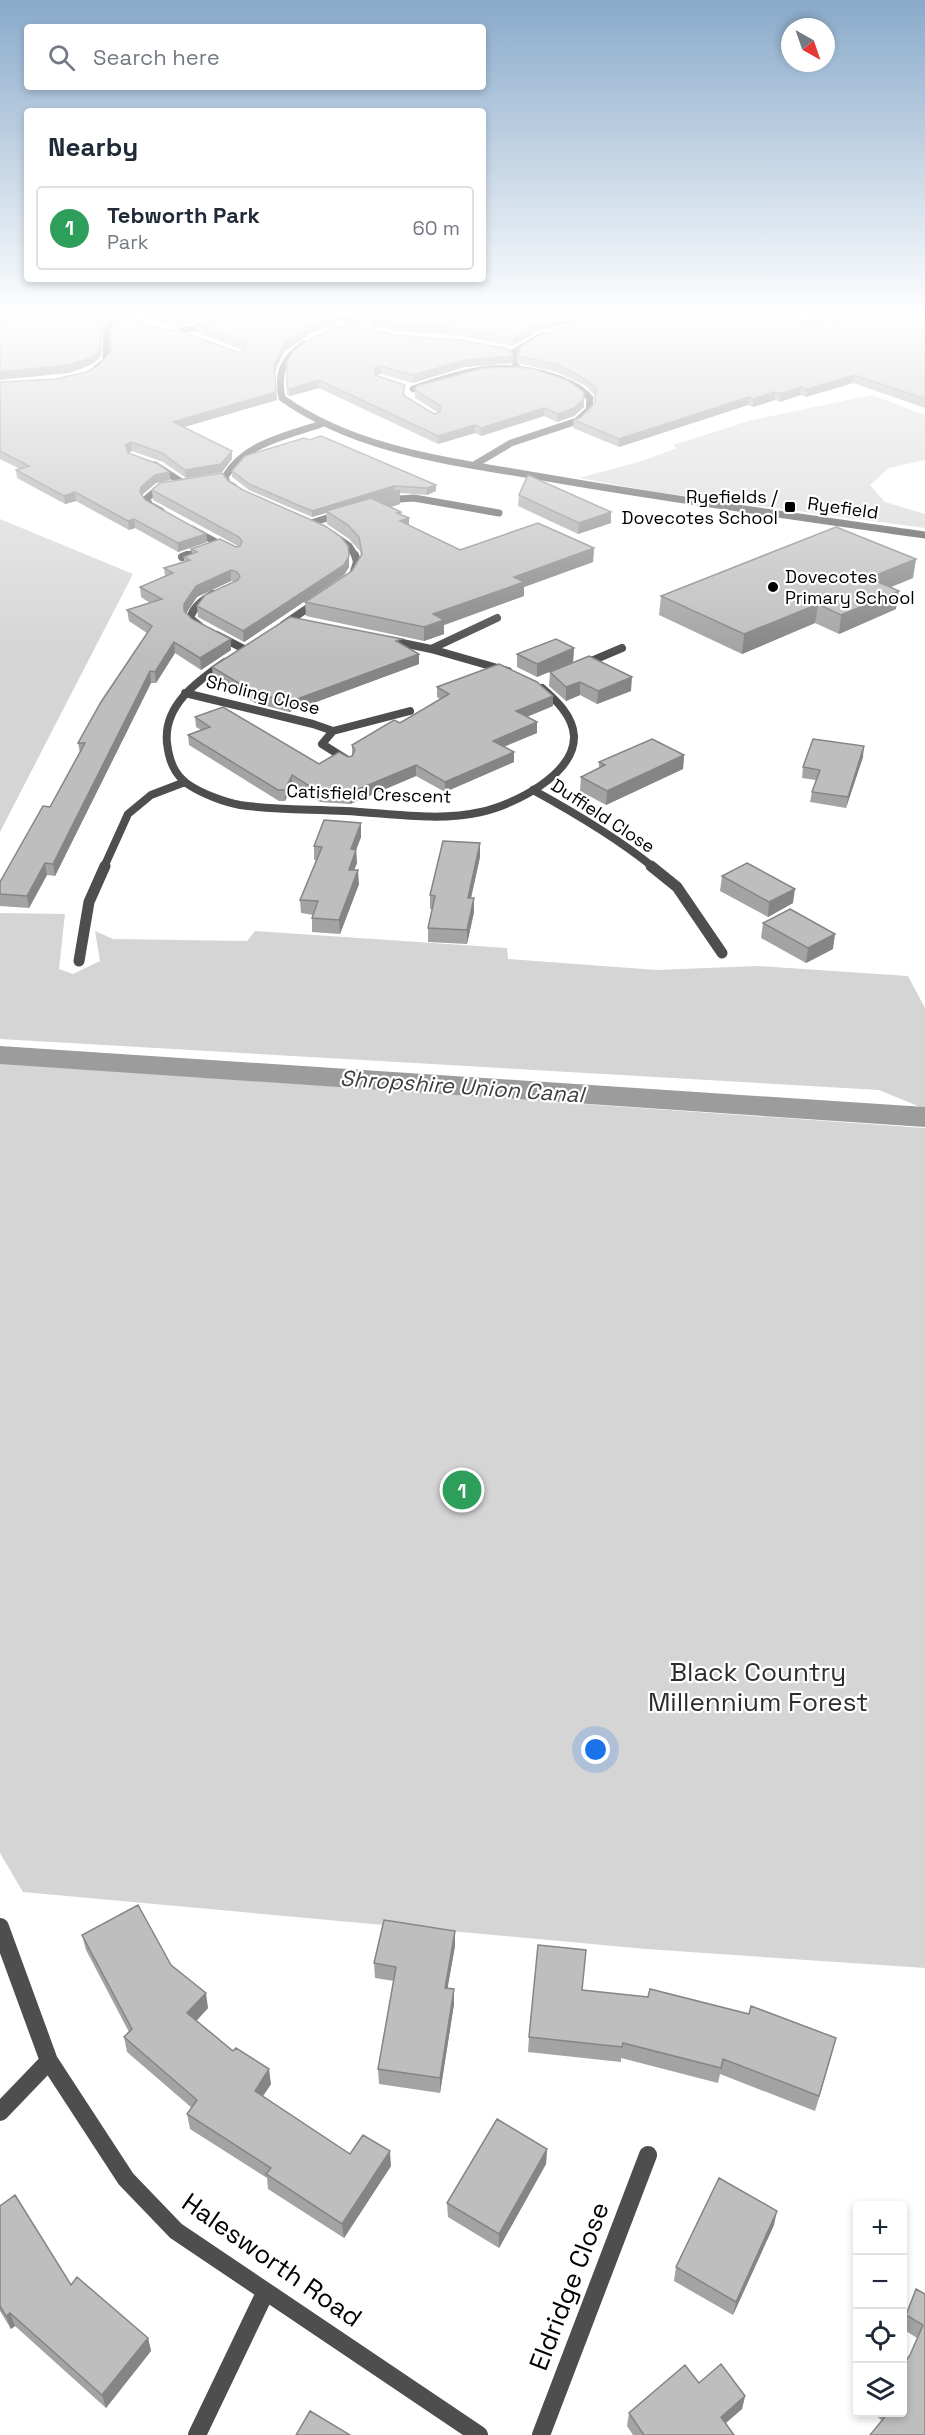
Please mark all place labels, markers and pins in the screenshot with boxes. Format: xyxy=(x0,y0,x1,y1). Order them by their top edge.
place label: Ryefields / Dovecotes School xyxy=(622,485,778,529)
marker: Ryefields / Dovecotes School xyxy=(783,500,797,514)
place label: Dovecotes Primary School xyxy=(785,565,915,609)
marker: Dovecotes Primary School xyxy=(766,580,780,594)
pin: 1 xyxy=(442,1468,482,1512)

